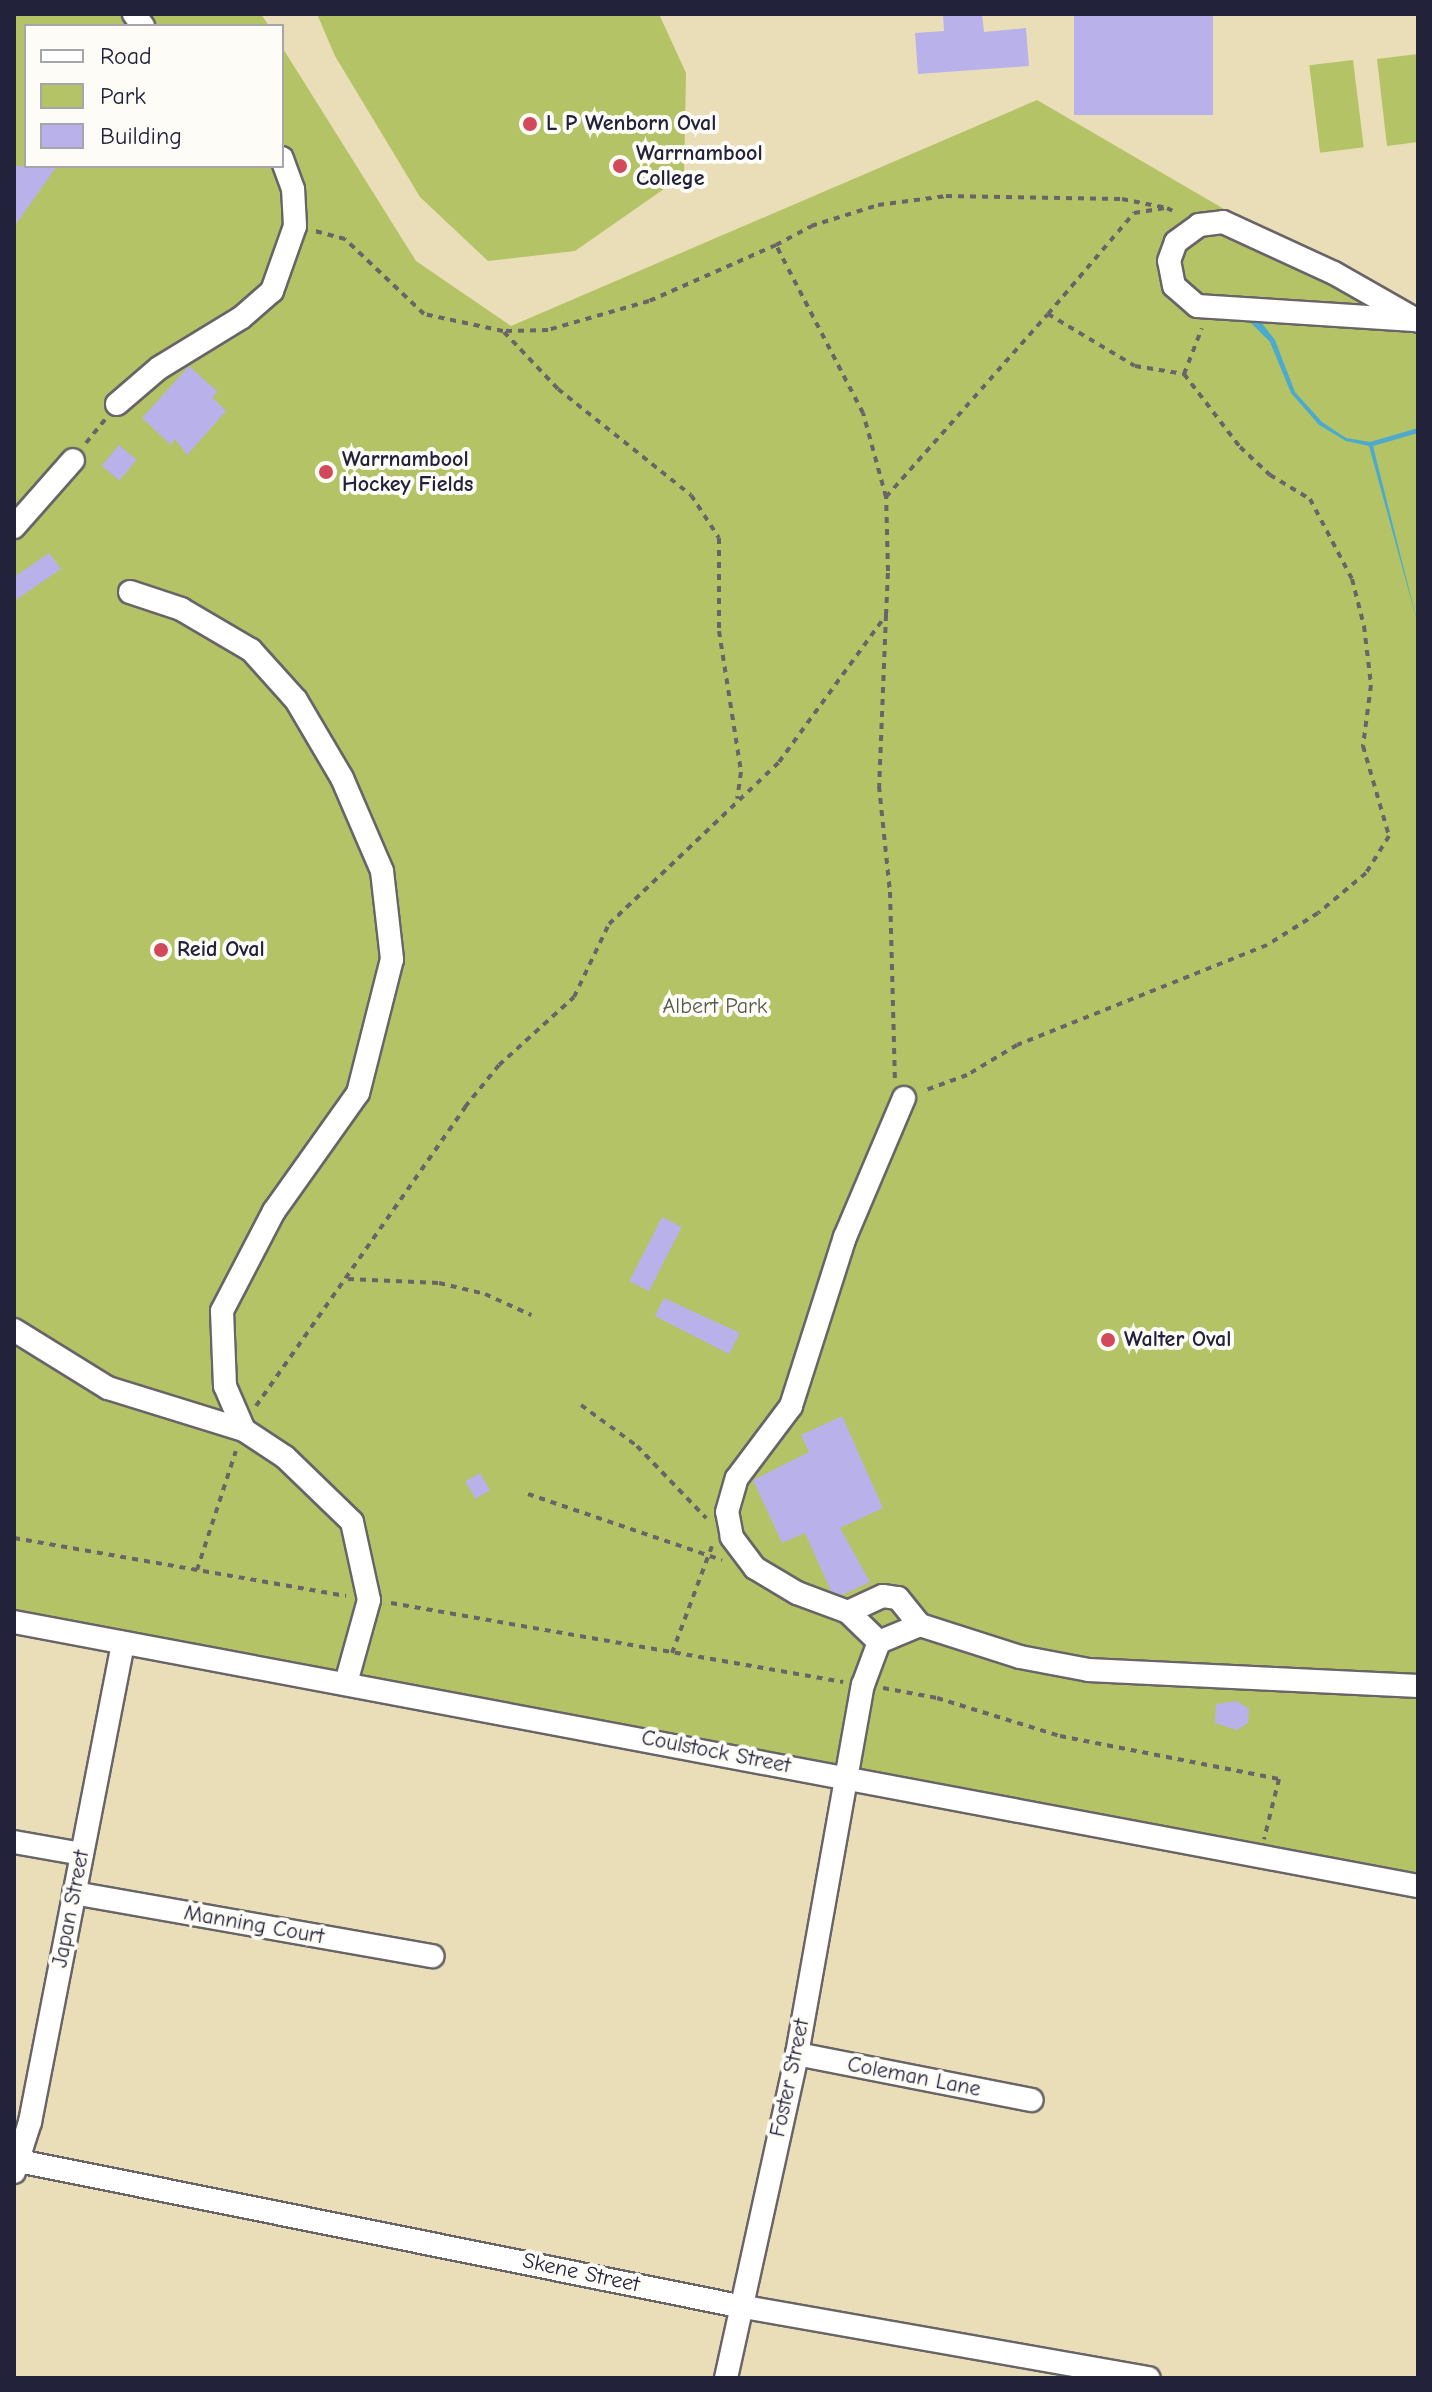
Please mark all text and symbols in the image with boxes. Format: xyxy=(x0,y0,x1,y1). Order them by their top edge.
legend xyxy=(24,24,284,168)
text: Road xyxy=(100,42,152,70)
text: Park xyxy=(100,82,146,110)
place label: L P Wenborn Oval xyxy=(546,111,716,137)
marker: L P Wenborn Oval xyxy=(521,115,539,133)
text: Building xyxy=(100,122,182,150)
place label: Warrnambool College xyxy=(636,140,763,192)
marker: Warrnambool College xyxy=(611,157,629,175)
place label: Warrnambool Hockey Fields xyxy=(342,446,473,498)
marker: Warrnambool Hockey Fields xyxy=(317,463,335,481)
place label: Reid Oval xyxy=(177,937,265,963)
marker: Reid Oval xyxy=(152,941,170,959)
park label: Albert Park xyxy=(663,994,767,1020)
place label: Walter Oval xyxy=(1124,1327,1231,1353)
marker: Walter Oval xyxy=(1099,1331,1117,1349)
street label: Coulstock Street xyxy=(639,1725,793,1779)
street label: Japan Street xyxy=(47,1848,95,1970)
street label: Manning Court xyxy=(182,1900,326,1950)
street label: Foster Street xyxy=(765,2017,815,2139)
street label: Coleman Lane xyxy=(845,2051,983,2103)
street label: Skene Street xyxy=(520,2248,642,2298)

